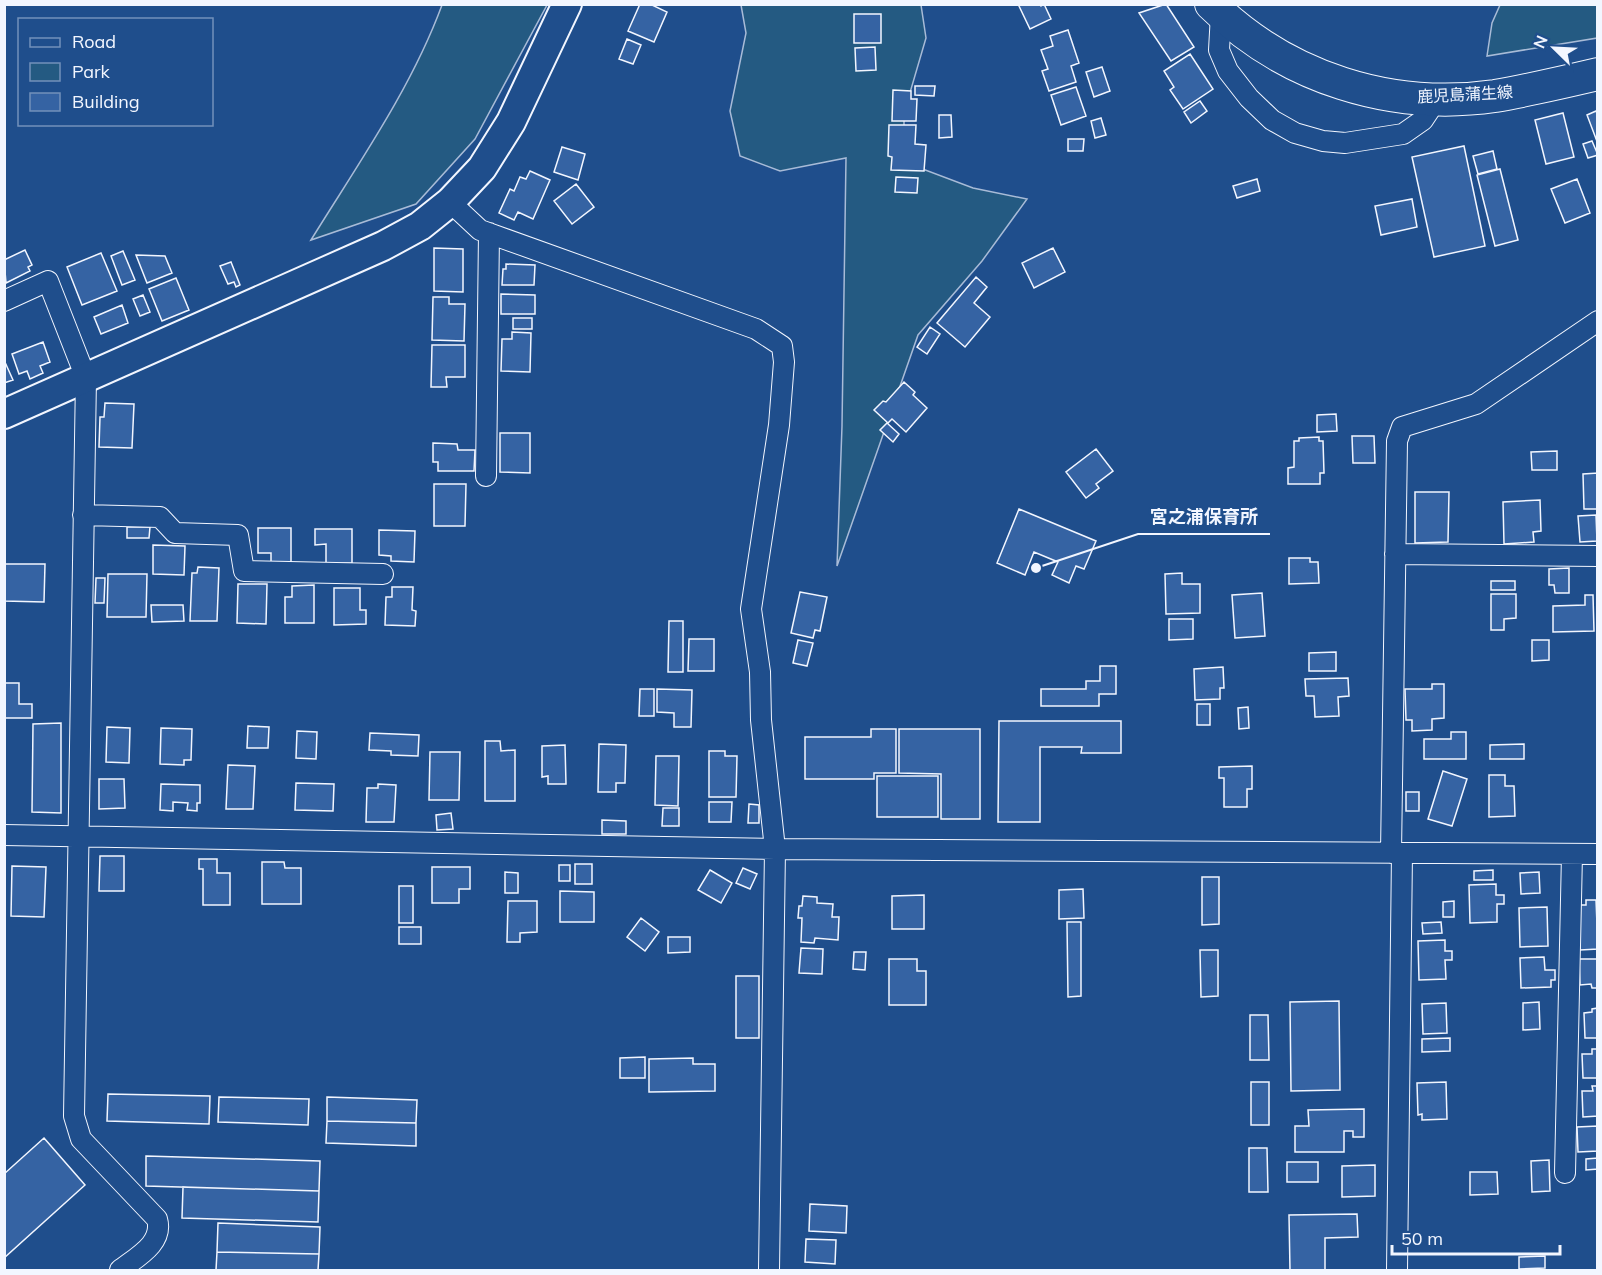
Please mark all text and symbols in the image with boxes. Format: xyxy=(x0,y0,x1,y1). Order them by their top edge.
legend xyxy=(18,18,213,126)
north arrow xyxy=(1524,18,1584,78)
text: Road xyxy=(72,30,116,53)
text: N xyxy=(1529,32,1552,51)
text: Park xyxy=(72,60,111,83)
street label: 鹿児島蒲生線 xyxy=(1417,82,1513,106)
text: Building xyxy=(72,90,140,113)
callout: 宮之浦保育所 xyxy=(1138,498,1270,534)
text: 宮之浦保育所 xyxy=(1150,505,1258,528)
scale bar xyxy=(1392,1218,1560,1256)
text: 50 m xyxy=(1401,1227,1443,1250)

